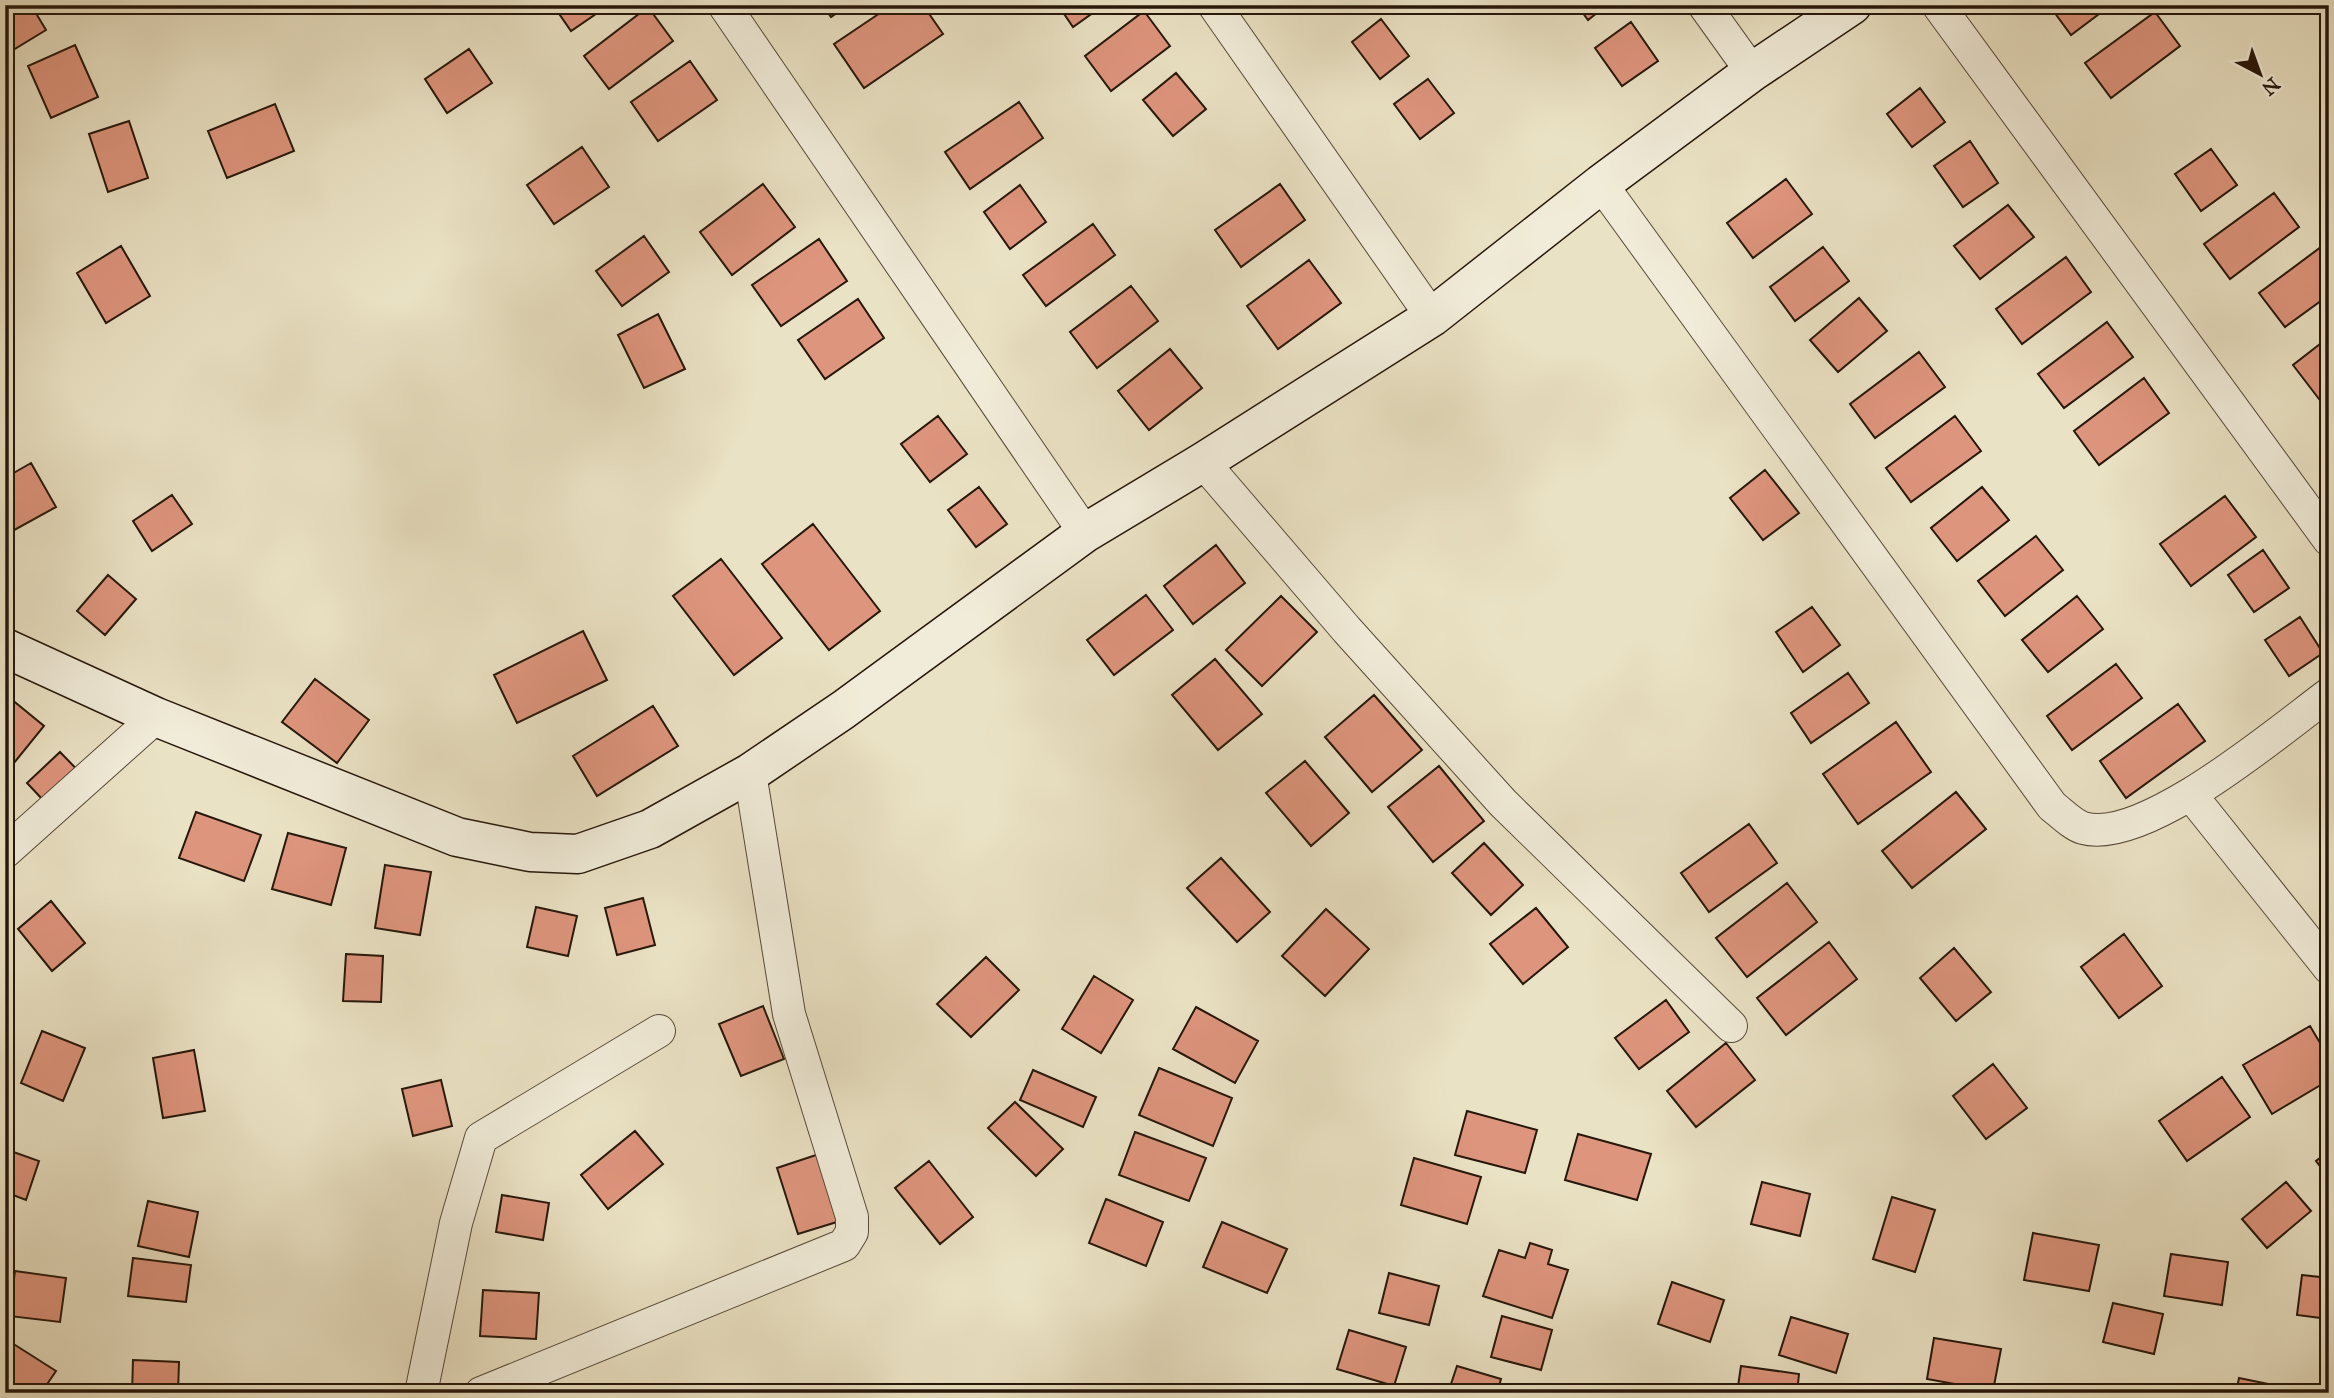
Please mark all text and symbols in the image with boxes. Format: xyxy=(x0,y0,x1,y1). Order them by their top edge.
north arrow xyxy=(2226,38,2296,108)
text: N xyxy=(2257,72,2284,100)

